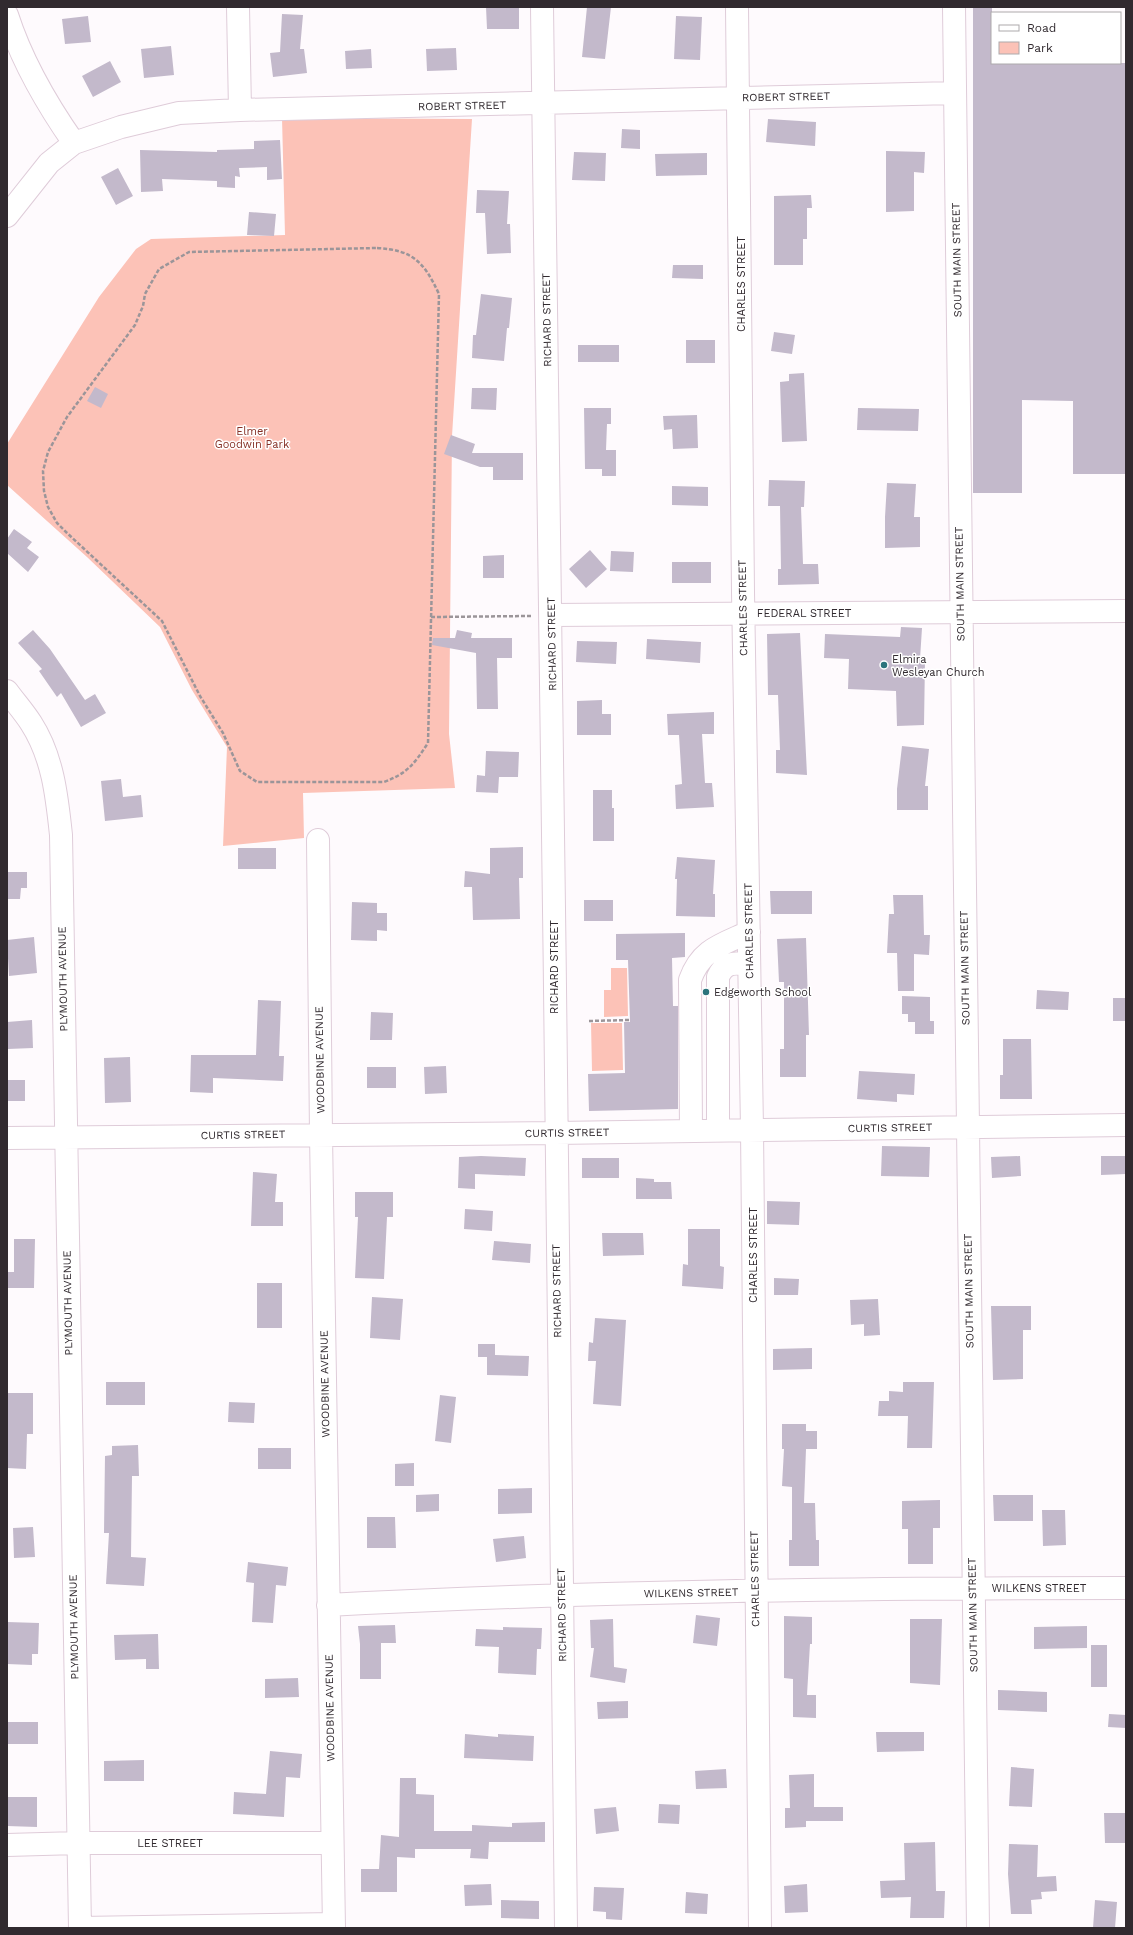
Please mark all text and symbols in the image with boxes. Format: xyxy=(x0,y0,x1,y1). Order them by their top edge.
legend xyxy=(991,12,1121,64)
text: Road xyxy=(1027,21,1056,35)
text: Park xyxy=(1027,41,1053,55)
street label: ROBERT STREET xyxy=(742,90,831,104)
street label: ROBERT STREET xyxy=(418,99,507,113)
street label: SOUTH MAIN STREET xyxy=(949,202,964,317)
street label: CHARLES STREET xyxy=(735,236,748,332)
street label: RICHARD STREET xyxy=(540,273,554,367)
park label: Elmer Goodwin Park xyxy=(215,425,289,451)
street label: SOUTH MAIN STREET xyxy=(952,526,967,641)
street label: CHARLES STREET xyxy=(736,560,750,656)
street label: RICHARD STREET xyxy=(545,597,559,691)
street label: FEDERAL STREET xyxy=(757,607,852,620)
place label: Elmira Wesleyan Church xyxy=(892,653,985,679)
marker: Elmira Wesleyan Church xyxy=(879,660,889,670)
street label: CHARLES STREET xyxy=(742,883,756,979)
street label: SOUTH MAIN STREET xyxy=(957,910,972,1025)
street label: RICHARD STREET xyxy=(548,920,561,1014)
street label: PLYMOUTH AVENUE xyxy=(56,926,70,1032)
place label: Edgeworth School xyxy=(714,986,812,999)
marker: Edgeworth School xyxy=(701,987,711,997)
street label: WOODBINE AVENUE xyxy=(313,1006,327,1114)
street label: CURTIS STREET xyxy=(848,1121,933,1135)
street label: CURTIS STREET xyxy=(525,1126,610,1140)
street label: CURTIS STREET xyxy=(201,1128,286,1142)
street label: CHARLES STREET xyxy=(747,1207,760,1303)
street label: SOUTH MAIN STREET xyxy=(961,1233,976,1348)
street label: RICHARD STREET xyxy=(550,1244,564,1338)
street label: PLYMOUTH AVENUE xyxy=(61,1250,75,1356)
street label: WOODBINE AVENUE xyxy=(318,1330,332,1438)
street label: CHARLES STREET xyxy=(748,1531,762,1627)
street label: SOUTH MAIN STREET xyxy=(965,1557,980,1672)
street label: RICHARD STREET xyxy=(555,1568,569,1662)
street label: PLYMOUTH AVENUE xyxy=(67,1574,81,1680)
street label: WILKENS STREET xyxy=(992,1582,1087,1595)
street label: WILKENS STREET xyxy=(643,1586,739,1600)
street label: WOODBINE AVENUE xyxy=(323,1654,337,1762)
street label: LEE STREET xyxy=(137,1837,203,1850)

